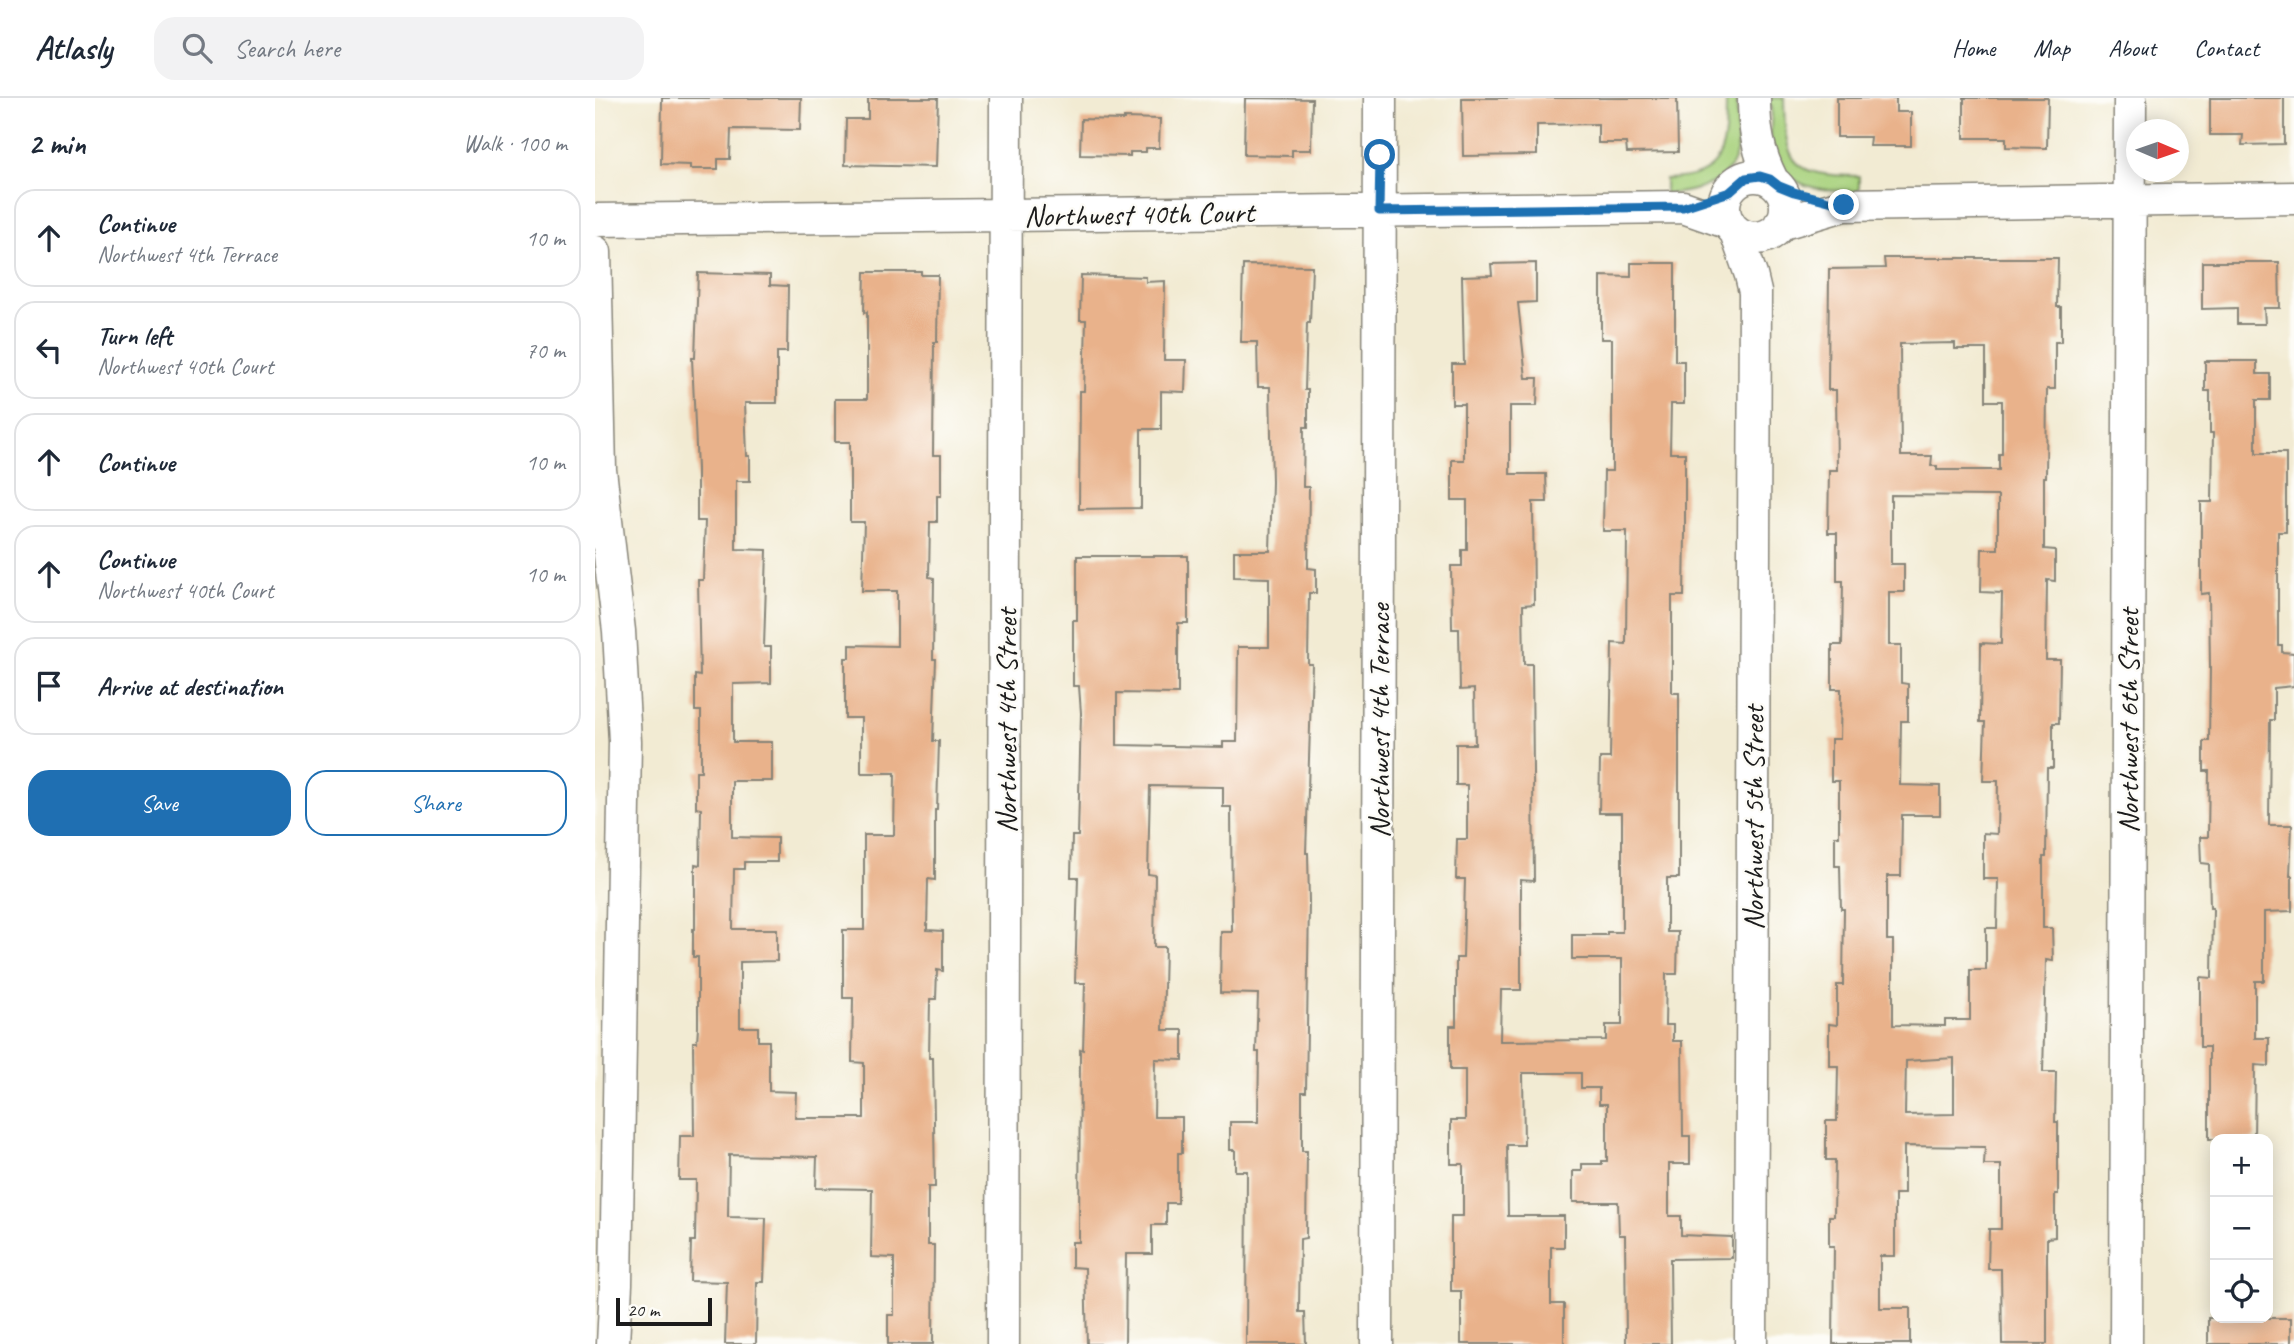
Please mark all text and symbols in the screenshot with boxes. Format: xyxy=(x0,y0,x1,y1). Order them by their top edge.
search box xyxy=(154,17,644,80)
text: Atlasly xyxy=(35,27,112,69)
icon: search xyxy=(178,29,216,67)
text: Search here xyxy=(234,32,340,65)
text: Home xyxy=(1952,33,1995,63)
text: Map xyxy=(2033,33,2070,63)
text: About xyxy=(2108,33,2156,63)
text: Contact xyxy=(2194,33,2259,63)
north arrow xyxy=(2126,119,2189,182)
text: 2 min xyxy=(28,125,85,163)
text: Walk · 100 m xyxy=(463,129,567,158)
route start xyxy=(1364,139,1395,170)
route end xyxy=(1828,189,1859,220)
street label: Northwest 40th Court xyxy=(1024,193,1257,235)
text: Continue xyxy=(97,207,175,240)
icon: ahead xyxy=(30,219,68,257)
text: 10 m xyxy=(526,224,565,253)
text: Northwest 4th Terrace xyxy=(97,240,277,269)
text: Turn left xyxy=(97,319,172,352)
icon: left xyxy=(30,331,68,369)
text: 70 m xyxy=(526,336,565,365)
text: Northwest 40th Court xyxy=(97,352,273,381)
icon: ahead xyxy=(30,443,68,481)
text: Continue xyxy=(97,446,175,479)
text: 10 m xyxy=(526,448,565,477)
text: Continue xyxy=(97,543,175,576)
icon: ahead xyxy=(30,555,68,593)
text: 10 m xyxy=(526,560,565,589)
text: Northwest 40th Court xyxy=(97,576,273,605)
street label: Northwest 4th Terrace xyxy=(1360,601,1398,838)
street label: Northwest 4th Street xyxy=(987,606,1025,833)
street label: Northwest 6th Street xyxy=(2109,606,2147,833)
icon: arrive xyxy=(30,667,68,705)
text: Arrive at destination xyxy=(97,670,283,703)
street label: Northwest 5th Street xyxy=(1734,703,1772,930)
button: Save xyxy=(28,770,291,836)
button: Share xyxy=(305,770,567,836)
map controls xyxy=(2210,1134,2273,1323)
button: + xyxy=(2210,1134,2273,1197)
button: − xyxy=(2210,1197,2273,1260)
button: locate xyxy=(2210,1260,2273,1323)
scale bar xyxy=(616,1295,712,1327)
text: 20 m xyxy=(627,1298,659,1322)

